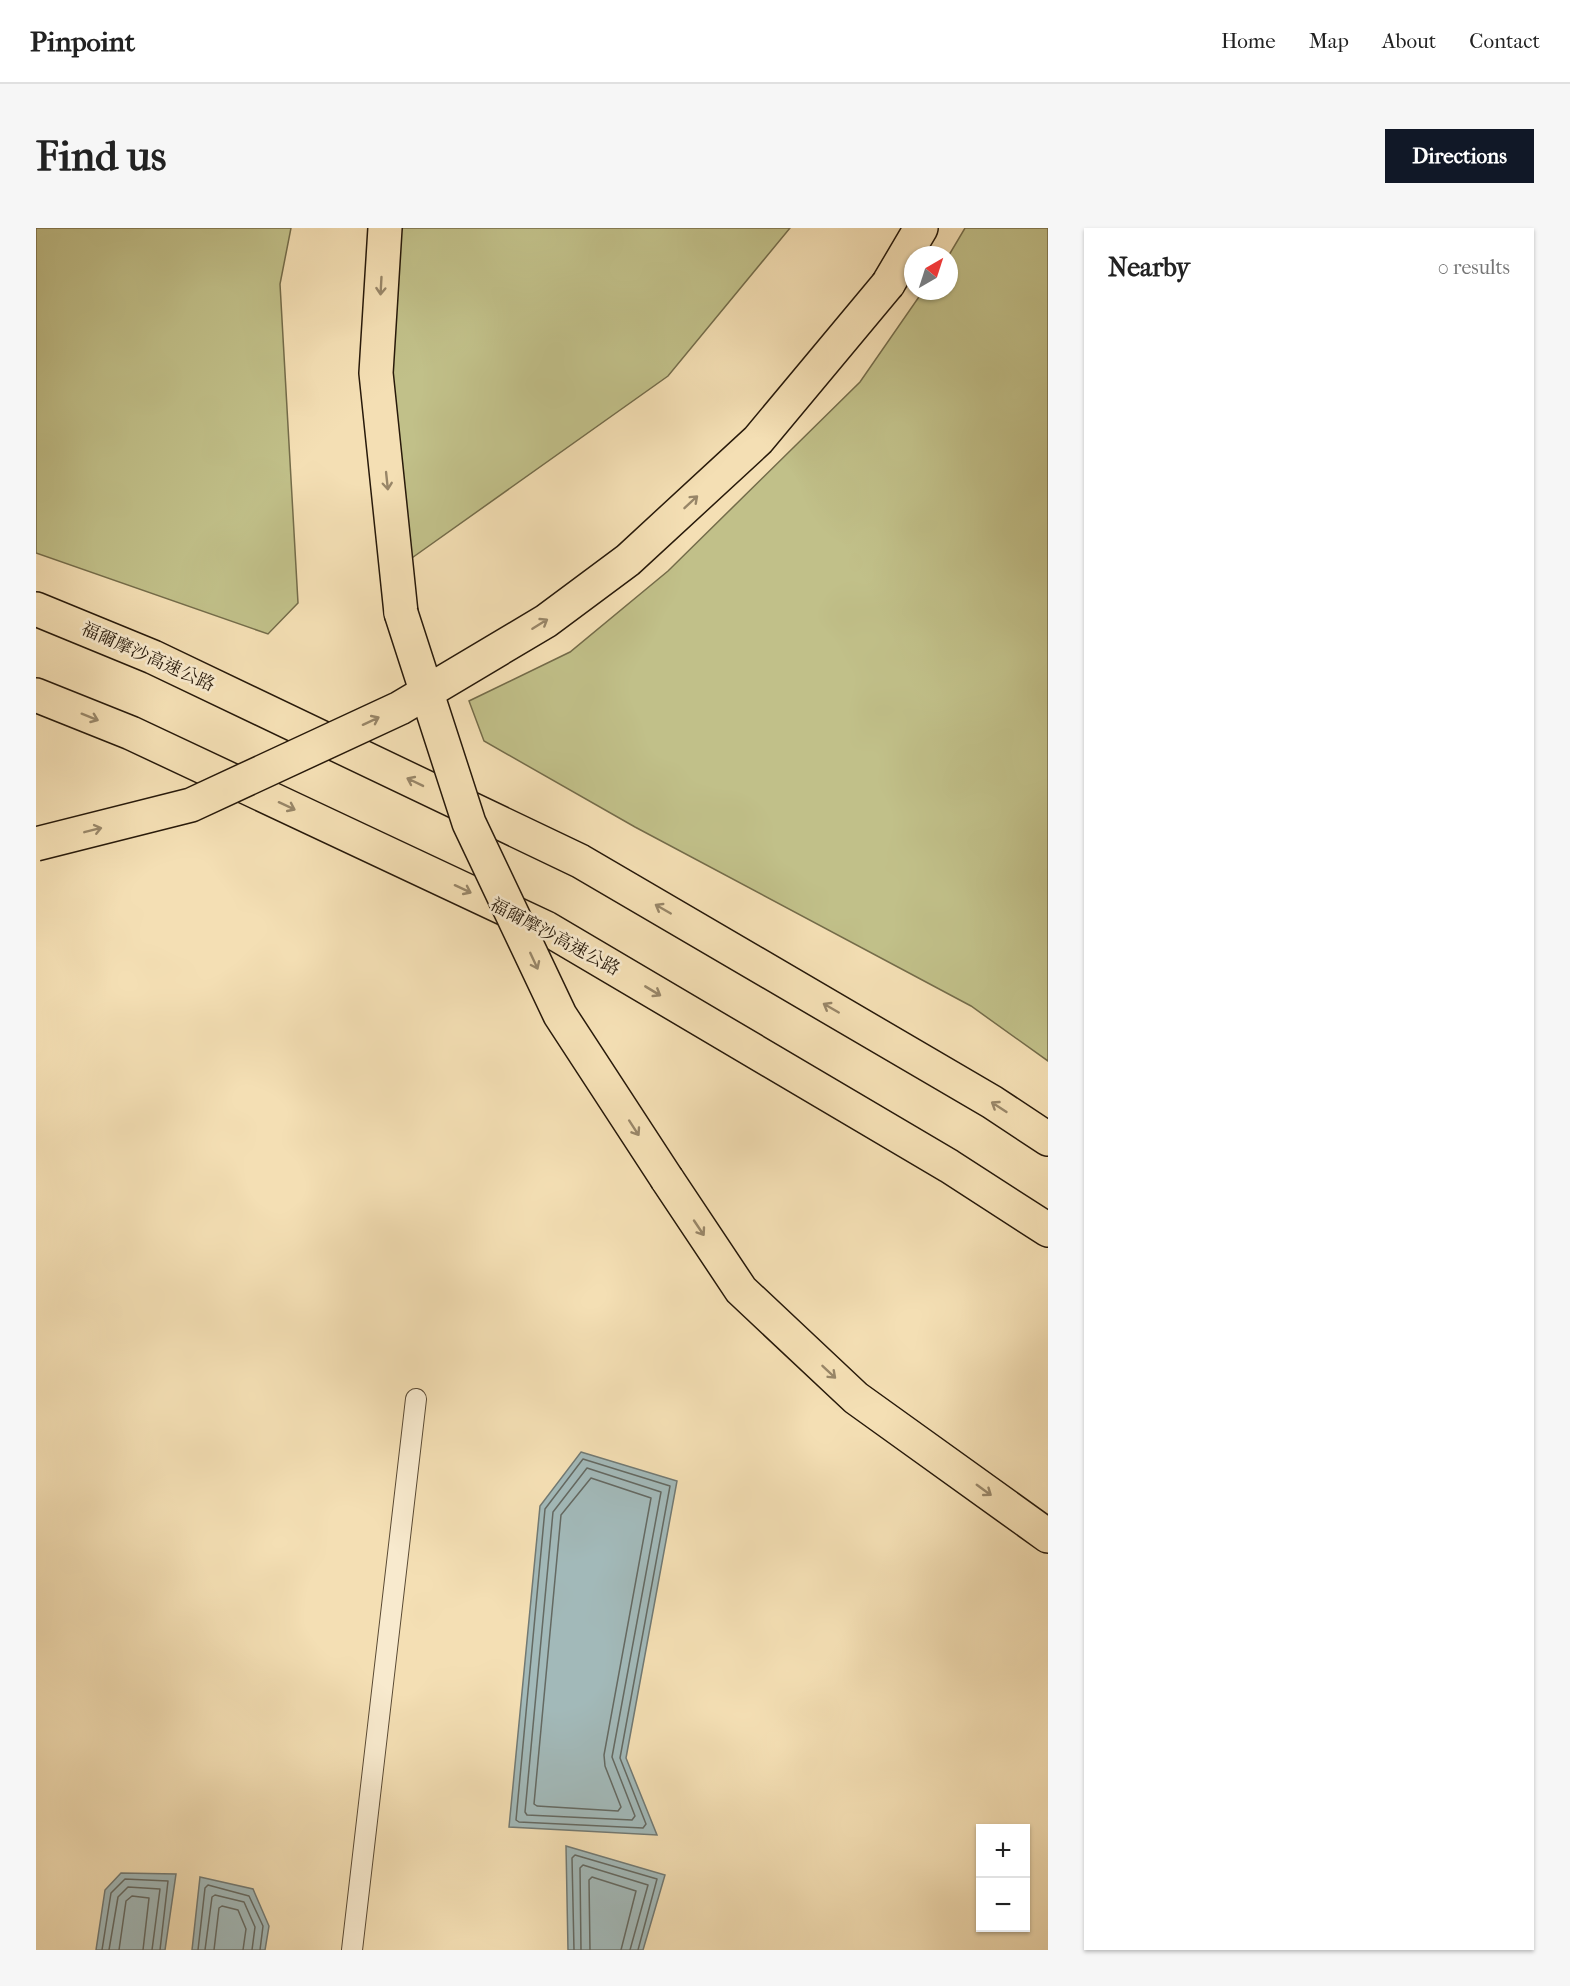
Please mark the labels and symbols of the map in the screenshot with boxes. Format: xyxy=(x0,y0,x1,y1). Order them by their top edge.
north arrow xyxy=(904,246,958,300)
one-way arrow xyxy=(376,276,387,296)
one-way arrow xyxy=(382,470,393,490)
one-way arrow xyxy=(684,495,699,509)
street label: 福爾摩沙高速公路 xyxy=(78,618,218,696)
one-way arrow xyxy=(531,618,548,630)
one-way arrow xyxy=(81,712,99,723)
one-way arrow xyxy=(362,715,380,727)
one-way arrow xyxy=(407,776,424,788)
one-way arrow xyxy=(277,801,295,812)
one-way arrow xyxy=(83,824,102,835)
one-way arrow xyxy=(454,883,472,895)
street label: 福爾摩沙高速公路 xyxy=(486,894,624,980)
one-way arrow xyxy=(655,903,672,915)
one-way arrow xyxy=(529,951,541,969)
one-way arrow xyxy=(644,985,661,997)
one-way arrow xyxy=(823,1002,840,1014)
one-way arrow xyxy=(991,1101,1008,1113)
one-way arrow xyxy=(628,1119,640,1136)
one-way arrow xyxy=(694,1219,706,1236)
one-way arrow xyxy=(821,1365,836,1380)
one-way arrow xyxy=(975,1484,991,1496)

